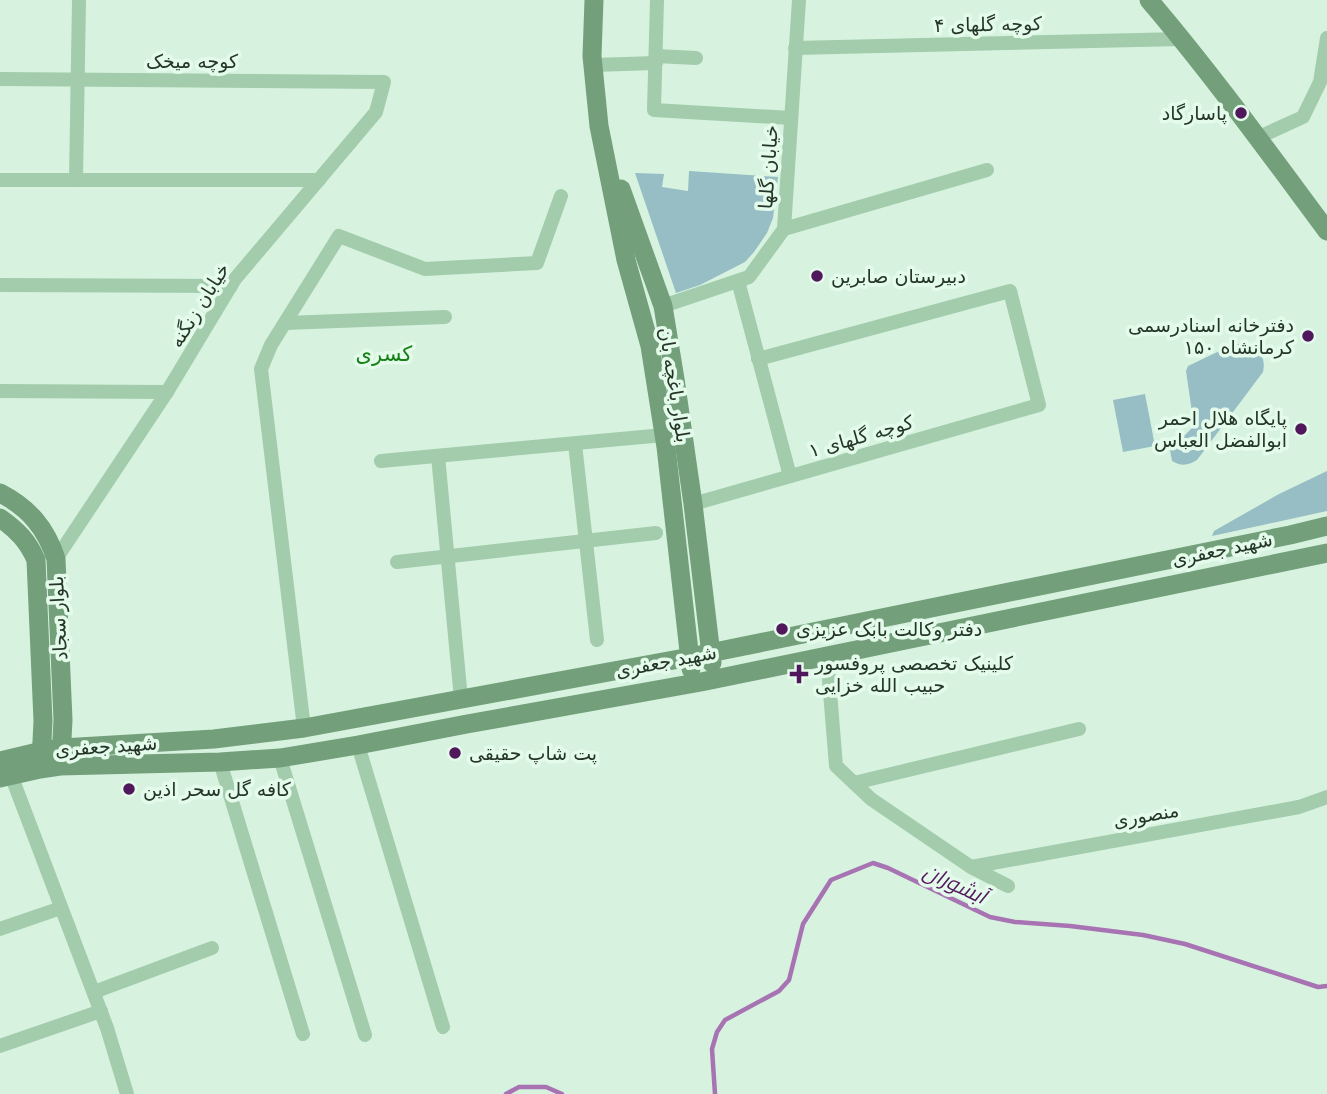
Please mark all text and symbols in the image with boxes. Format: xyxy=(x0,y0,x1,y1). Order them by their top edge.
street label: کوچه گلهای ۴ xyxy=(934,12,1043,37)
street label: کوچه میخک xyxy=(146,50,239,73)
place label: پاسارگاد xyxy=(1162,102,1227,125)
marker: پاسارگاد xyxy=(1233,105,1249,121)
street label: خیابان گلها xyxy=(754,124,783,210)
street label: خیابان زنگنه xyxy=(164,259,234,352)
place label: دبیرستان صابرین xyxy=(831,265,966,288)
marker: دبیرستان صابرین xyxy=(809,268,825,284)
place label: دفترخانه اسنادرسمی ۱۵۰ کرمانشاه xyxy=(1128,314,1295,359)
street label: بلوار باغچه بان xyxy=(654,326,695,444)
marker: دفترخانه اسنادرسمی ۱۵۰ کرمانشاه xyxy=(1300,328,1316,344)
district label: کسری xyxy=(356,342,412,366)
place label: پایگاه هلال احمر ابوالفضل العباس xyxy=(1154,407,1287,452)
street label: کوچه گلهای ۱ xyxy=(806,410,917,462)
marker: پایگاه هلال احمر ابوالفضل العباس xyxy=(1293,421,1309,437)
street label: شهید جعفری xyxy=(1170,528,1275,571)
street label: بلوار سجاد xyxy=(45,575,72,661)
place label: دفتر وکالت بابک عزیزی xyxy=(796,618,982,641)
marker: دفتر وکالت بابک عزیزی xyxy=(774,621,790,637)
street label: شهید جعفری xyxy=(614,640,719,683)
place label: کلینیک تخصصی پروفسور حبیب الله خزایی xyxy=(814,652,1014,697)
marker: کلینیک تخصصی پروفسور حبیب الله خزایی xyxy=(789,664,809,684)
street label: شهید جعفری xyxy=(54,731,158,762)
place label: پت شاپ حقیقی xyxy=(469,742,597,765)
marker: پت شاپ حقیقی xyxy=(447,745,463,761)
place label: کافه گل سحر اذین xyxy=(143,778,292,801)
marker: کافه گل سحر اذین xyxy=(121,781,137,797)
street label: منصوری xyxy=(1111,798,1181,833)
water label: آبشوران xyxy=(919,859,994,912)

